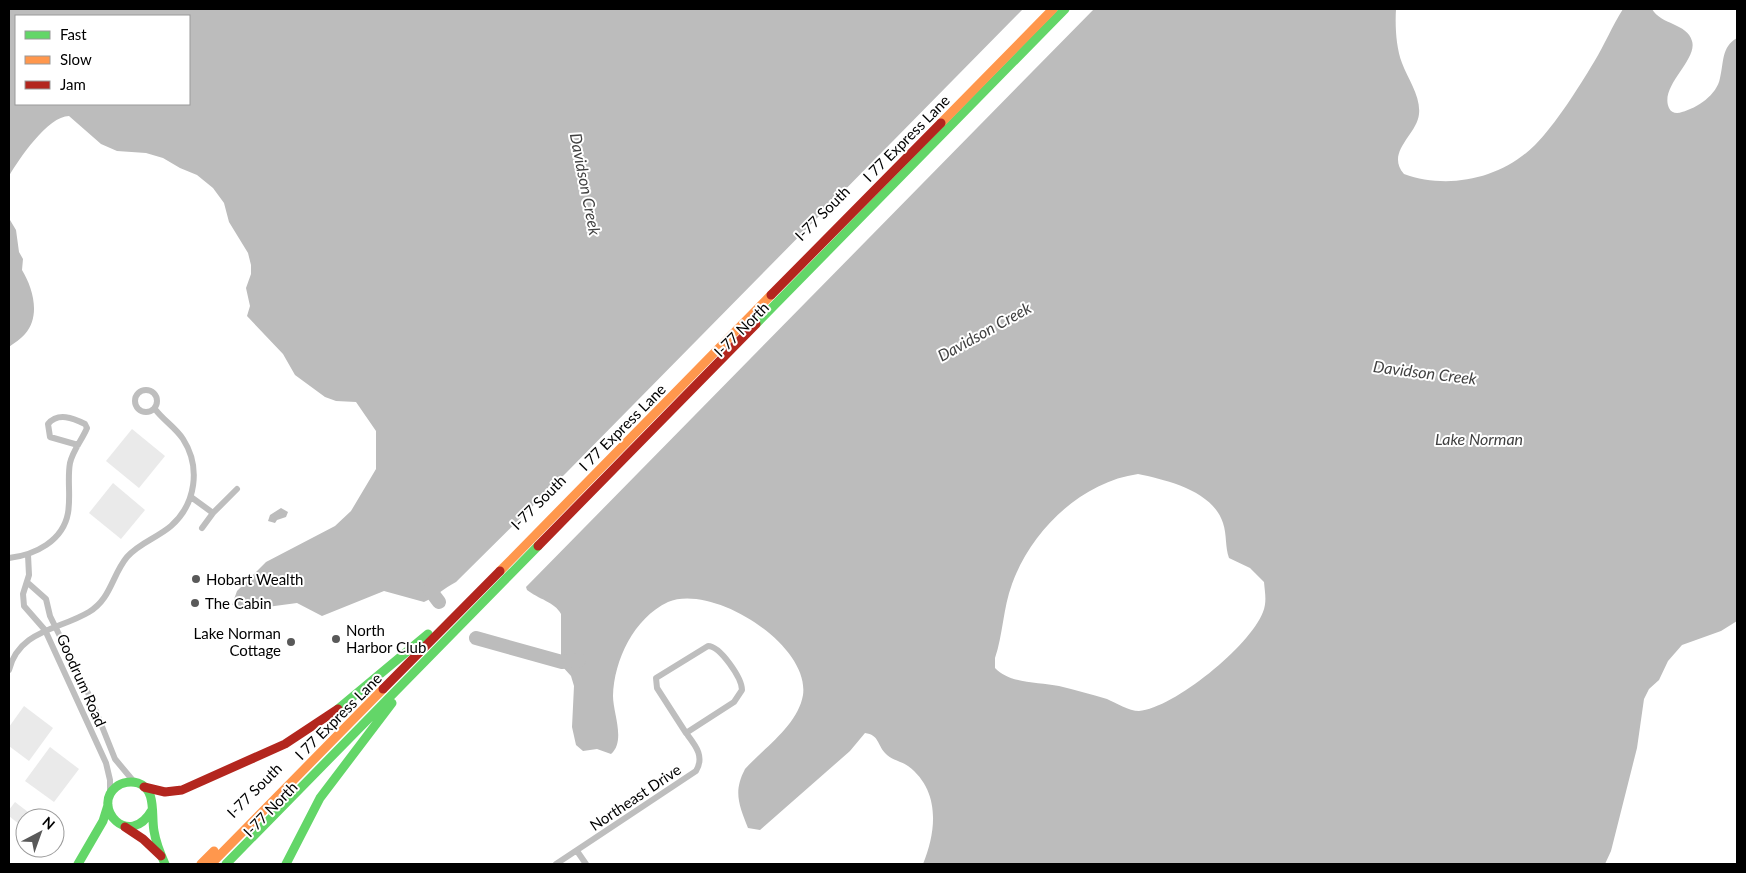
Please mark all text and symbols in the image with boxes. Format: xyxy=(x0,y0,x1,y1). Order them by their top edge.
legend xyxy=(15,15,190,105)
text: Fast xyxy=(60,25,87,43)
text: Slow xyxy=(60,50,92,68)
text: Jam xyxy=(60,75,86,93)
street label: I 77 Express Lane xyxy=(859,91,953,185)
water label: Davidson Creek xyxy=(567,131,605,237)
street label: I-77 South xyxy=(791,182,853,244)
water label: Davidson Creek xyxy=(934,297,1034,365)
street label: I-77 North xyxy=(710,298,772,360)
water label: Davidson Creek xyxy=(1372,356,1478,388)
street label: I 77 Express Lane xyxy=(575,380,669,474)
water label: Lake Norman xyxy=(1435,429,1523,448)
street label: I-77 South xyxy=(507,471,569,533)
place label: Hobart Wealth xyxy=(206,570,303,588)
marker: Hobart Wealth xyxy=(190,573,202,585)
place label: The Cabin xyxy=(205,594,272,612)
marker: The Cabin xyxy=(189,597,201,609)
place label: North Harbor Club xyxy=(346,621,426,656)
place label: Lake Norman Cottage xyxy=(194,624,281,659)
street label: Goodrum Road xyxy=(54,631,110,729)
marker: North Harbor Club xyxy=(330,633,342,645)
marker: Lake Norman Cottage xyxy=(285,636,297,648)
street label: I 77 Express Lane xyxy=(291,669,385,763)
street label: I-77 South xyxy=(223,759,285,821)
street label: Northeast Drive xyxy=(586,760,684,834)
street label: I-77 North xyxy=(239,778,301,840)
north arrow xyxy=(15,808,65,858)
text: N xyxy=(39,813,59,833)

